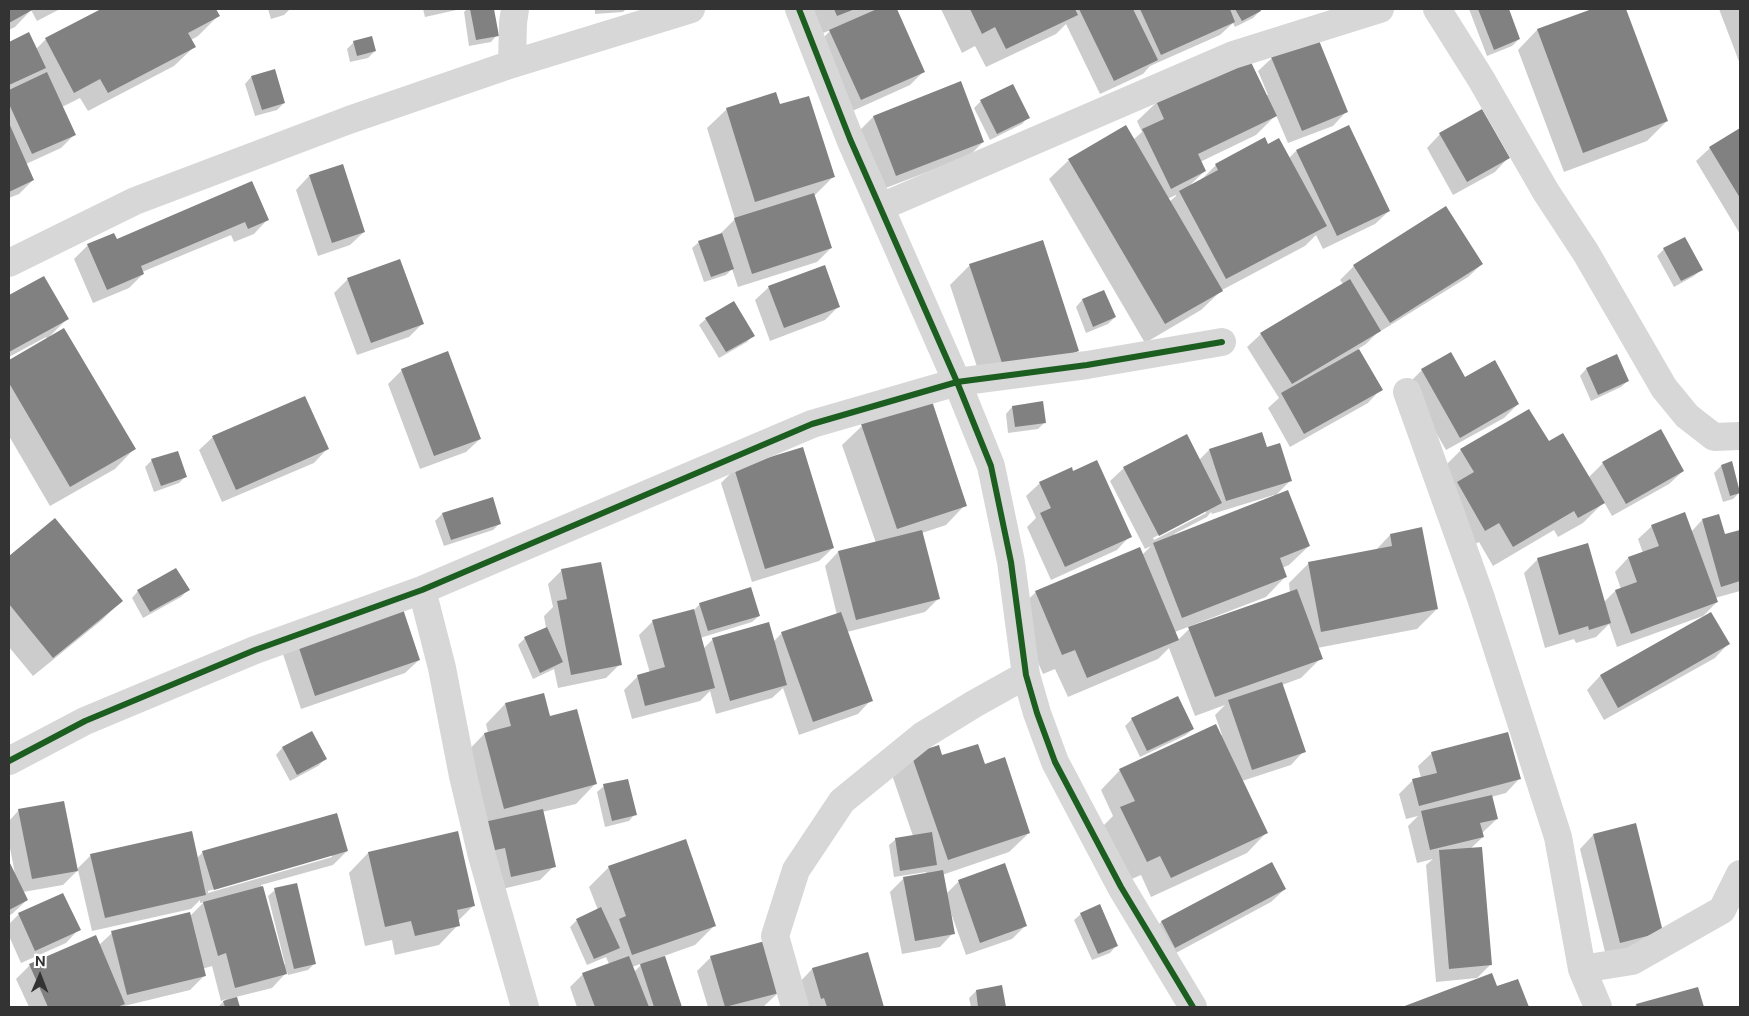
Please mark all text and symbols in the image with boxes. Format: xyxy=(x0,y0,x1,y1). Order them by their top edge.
north arrow xyxy=(15,951,65,1001)
text: N xyxy=(35,953,46,969)

